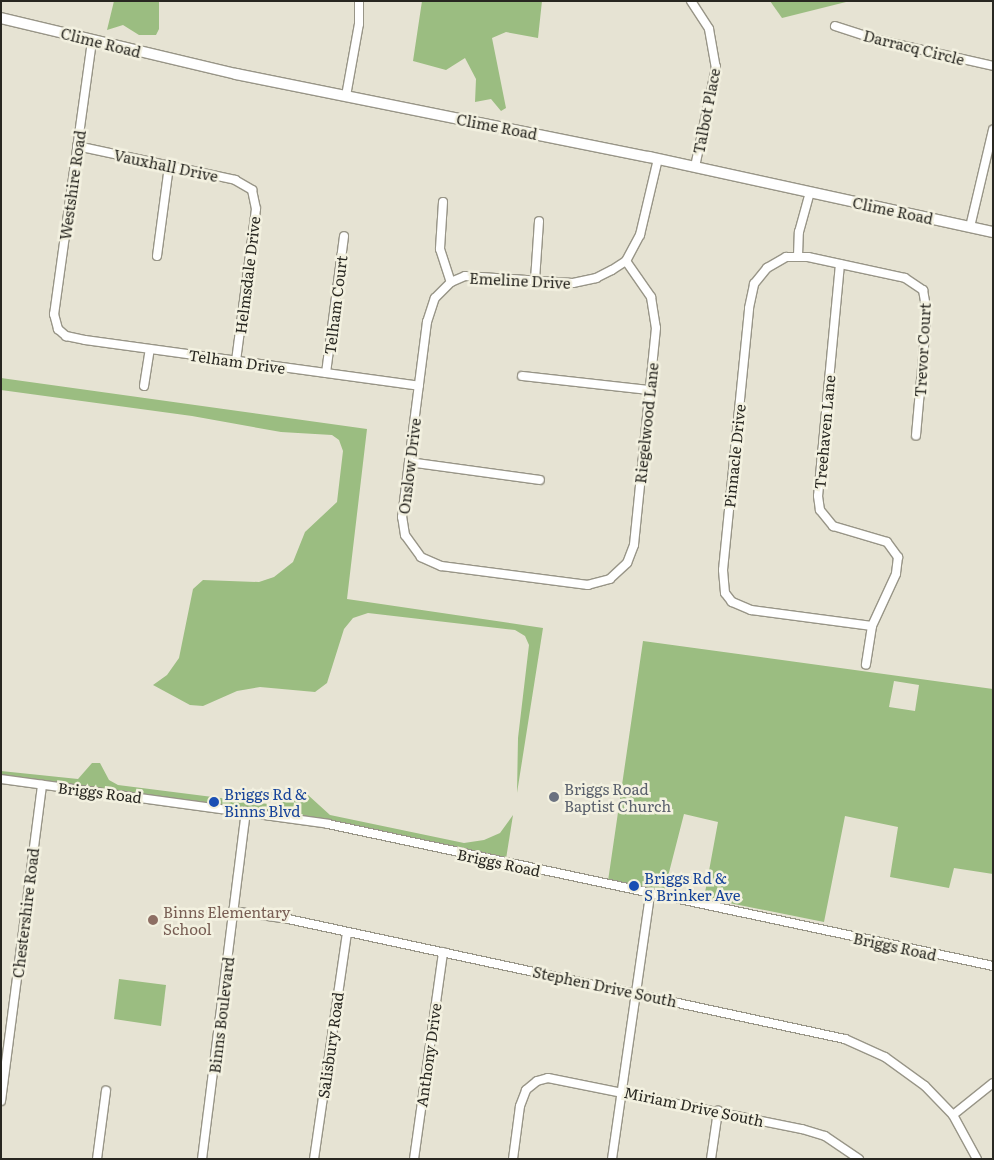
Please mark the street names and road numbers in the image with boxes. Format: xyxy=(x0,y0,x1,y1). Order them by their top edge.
street label: Clime Road xyxy=(59,23,143,61)
street label: Darracq Circle xyxy=(862,26,966,68)
street label: Talbot Place xyxy=(689,67,723,155)
street label: Clime Road xyxy=(455,109,539,143)
street label: Westshire Road xyxy=(55,129,89,241)
street label: Vauxhall Drive xyxy=(112,145,220,185)
street label: Clime Road xyxy=(851,193,935,227)
street label: Helmsdale Drive xyxy=(231,215,263,335)
street label: Telham Court xyxy=(320,254,350,356)
street label: Emeline Drive xyxy=(469,268,571,292)
street label: Trevor Court xyxy=(911,302,933,398)
street label: Telham Drive xyxy=(188,345,286,377)
street label: Riegelwood Lane xyxy=(631,362,661,484)
street label: Treehaven Lane xyxy=(810,374,838,490)
street label: Pinnacle Drive xyxy=(720,403,748,509)
street label: Onslow Drive xyxy=(394,417,424,515)
street label: Briggs Road xyxy=(57,778,143,806)
street label: Briggs Road xyxy=(456,844,542,880)
street label: Chestershire Road xyxy=(8,847,42,979)
street label: Briggs Road xyxy=(852,928,938,964)
street label: Binns Boulevard xyxy=(205,956,237,1074)
street label: Stephen Drive South xyxy=(531,962,679,1010)
street label: Salisbury Road xyxy=(314,991,346,1099)
street label: Anthony Drive xyxy=(412,1002,444,1108)
street label: Miriam Drive South xyxy=(622,1082,766,1130)

